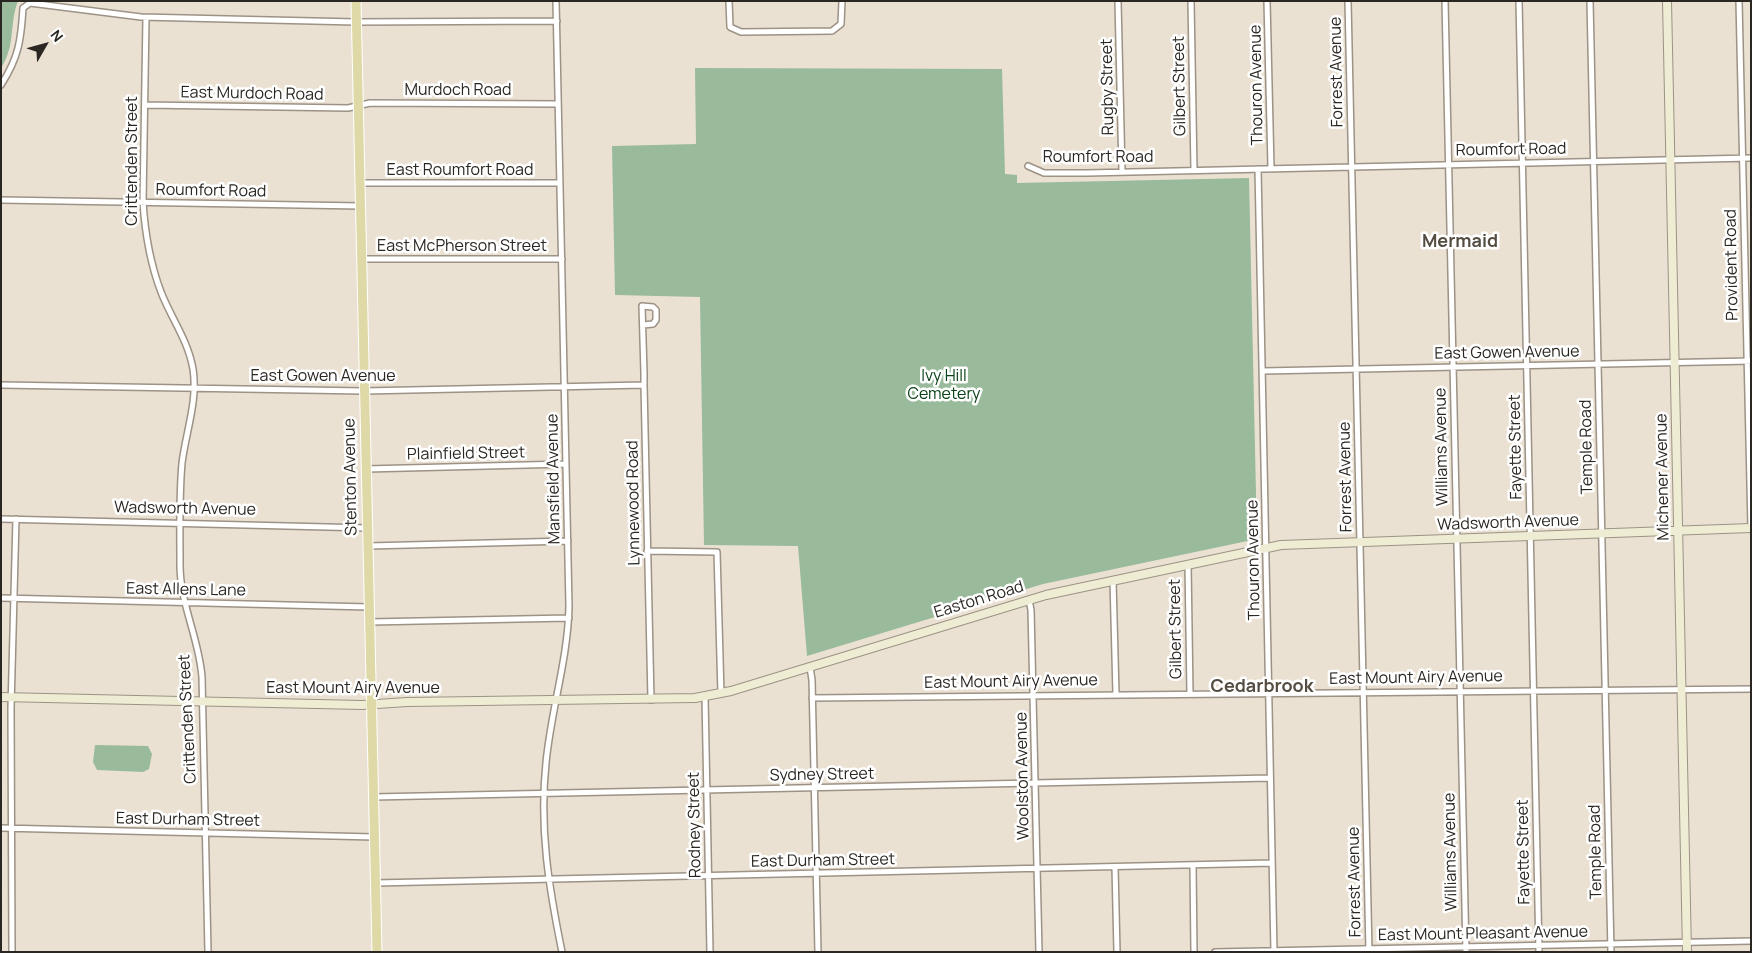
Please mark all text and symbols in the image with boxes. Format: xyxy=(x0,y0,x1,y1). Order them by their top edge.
street label: Forrest Avenue xyxy=(1326,16,1348,128)
north arrow xyxy=(20,20,70,70)
street label: Thouron Avenue xyxy=(1246,25,1268,145)
text: N xyxy=(47,26,68,45)
street label: Gilbert Street xyxy=(1170,36,1190,136)
street label: Rugby Street xyxy=(1098,38,1118,136)
street label: Murdoch Road xyxy=(405,81,511,101)
street label: East Murdoch Road xyxy=(180,83,324,105)
street label: Crittenden Street xyxy=(123,96,143,226)
street label: Roumfort Road xyxy=(1455,139,1567,161)
street label: Roumfort Road xyxy=(1043,148,1153,168)
street label: East Roumfort Road xyxy=(387,161,533,181)
street label: Roumfort Road xyxy=(155,180,267,202)
street label: Provident Road xyxy=(1721,209,1743,321)
district label: Mermaid xyxy=(1422,231,1498,253)
street label: East McPherson Street xyxy=(377,237,547,257)
street label: East Gowen Avenue xyxy=(1434,342,1580,364)
street label: East Gowen Avenue xyxy=(251,367,395,387)
park label: Ivy Hill Cemetery xyxy=(908,367,980,405)
street label: Williams Avenue xyxy=(1431,388,1453,506)
street label: Fayette Street xyxy=(1505,394,1527,500)
street label: Temple Road xyxy=(1577,400,1597,494)
street label: Michener Avenue xyxy=(1652,413,1674,541)
street label: Mansfield Avenue xyxy=(543,414,565,544)
street label: Stenton Avenue xyxy=(340,418,362,536)
street label: Forrest Avenue xyxy=(1335,421,1357,533)
street label: Lynnewood Road xyxy=(623,440,645,566)
street label: Plainfield Street xyxy=(407,443,525,465)
street label: Wadsworth Avenue xyxy=(114,498,256,520)
street label: Thouron Avenue xyxy=(1243,500,1265,620)
street label: Wadsworth Avenue xyxy=(1437,511,1579,535)
street label: Easton Road xyxy=(932,577,1026,623)
street label: East Allens Lane xyxy=(126,579,246,601)
street label: Gilbert Street xyxy=(1166,579,1186,679)
street label: Crittenden Street xyxy=(175,654,201,784)
street label: East Mount Airy Avenue xyxy=(1329,667,1503,689)
street label: East Mount Airy Avenue xyxy=(924,671,1098,693)
district label: Cedarbrook xyxy=(1211,676,1313,698)
street label: East Mount Airy Avenue xyxy=(266,679,440,699)
street label: Woolston Avenue xyxy=(1012,712,1034,840)
street label: Sydney Street xyxy=(770,764,874,786)
street label: Rodney Street xyxy=(684,772,706,878)
street label: Williams Avenue xyxy=(1440,793,1462,911)
street label: Fayette Street xyxy=(1513,799,1535,905)
street label: Temple Road xyxy=(1586,805,1606,899)
street label: East Durham Street xyxy=(116,809,260,831)
street label: Forrest Avenue xyxy=(1344,826,1366,938)
street label: East Durham Street xyxy=(751,850,895,872)
street label: East Mount Pleasant Avenue xyxy=(1378,923,1588,945)

